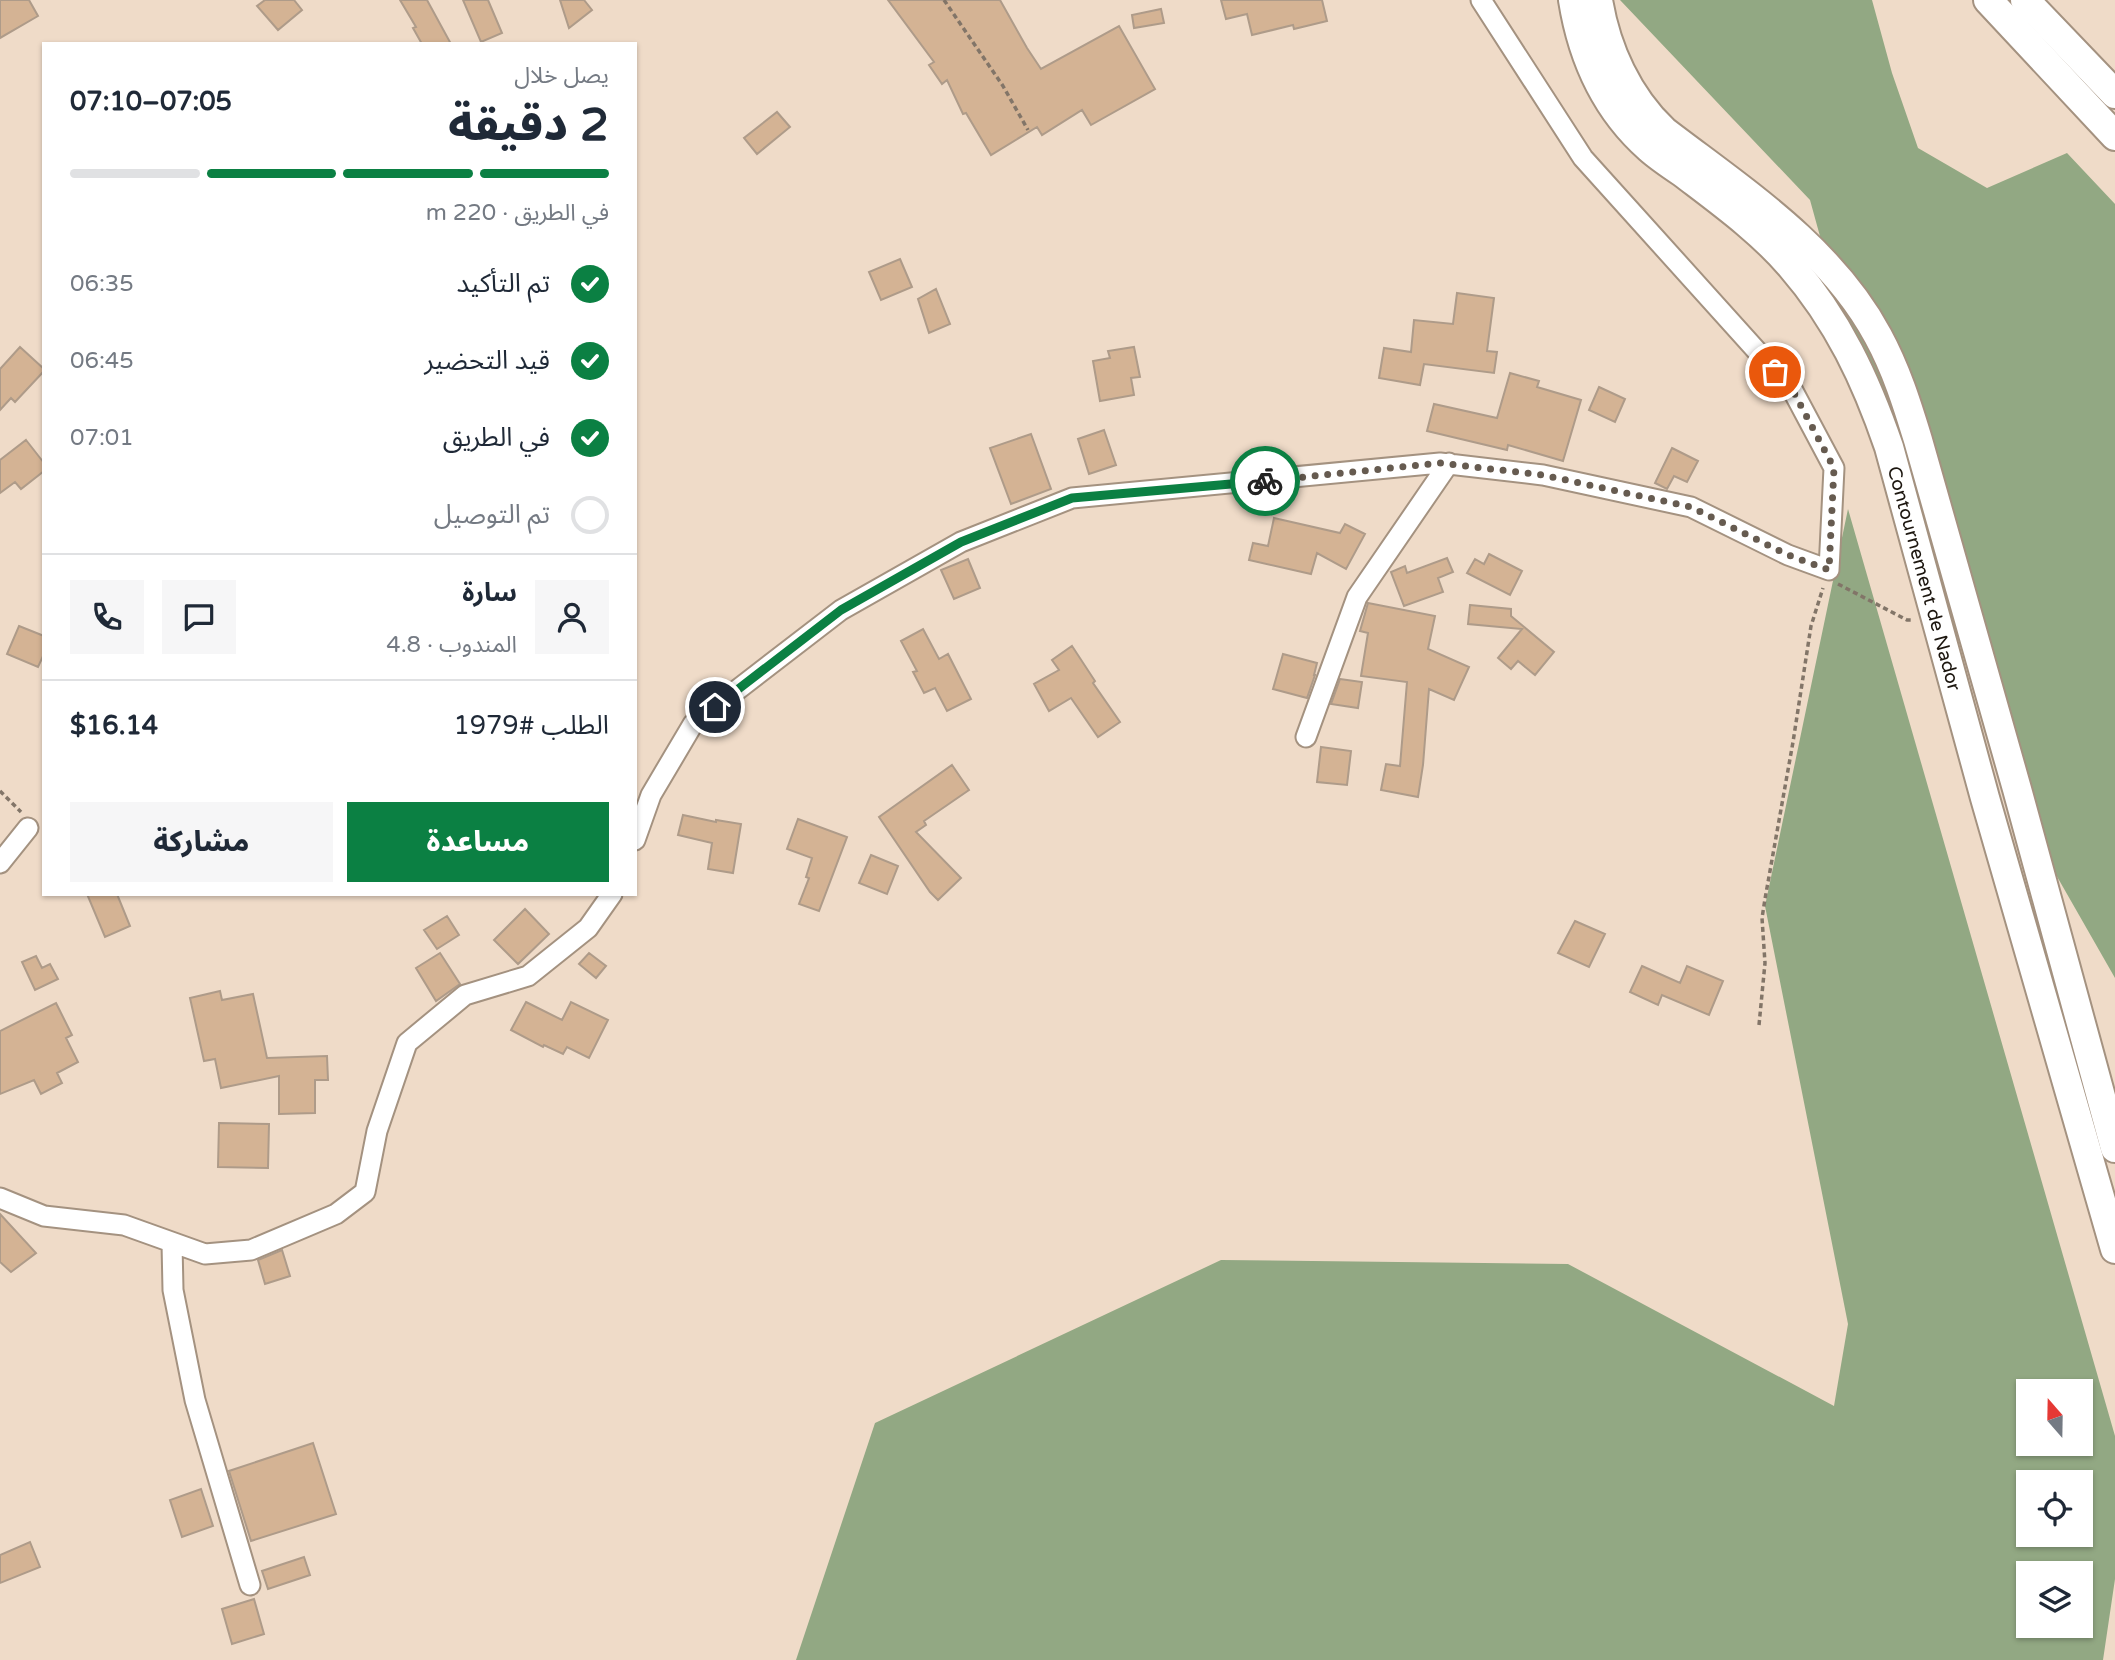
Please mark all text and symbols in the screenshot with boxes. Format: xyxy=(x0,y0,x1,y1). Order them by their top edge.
text: يصل خلال xyxy=(514,62,609,90)
text: 07:05–07:10 xyxy=(70,86,232,117)
text: 2 دقيقة xyxy=(448,98,609,153)
text: في الطريق · 220 m xyxy=(426,199,609,227)
icon: check xyxy=(571,265,609,303)
text: تم التأكيد xyxy=(456,268,550,299)
text: 06:35 xyxy=(70,270,134,298)
icon: check xyxy=(571,342,609,380)
pin xyxy=(1745,342,1805,402)
text: قيد التحضير xyxy=(424,345,550,376)
text: 06:45 xyxy=(70,347,134,375)
icon: bag xyxy=(1756,353,1794,391)
icon: check xyxy=(571,419,609,457)
text: في الطريق xyxy=(443,422,550,453)
text: 07:01 xyxy=(70,424,134,452)
courier xyxy=(1230,446,1300,516)
icon: bike xyxy=(1246,462,1284,500)
street label: Contournement de Nador xyxy=(1883,464,1965,694)
text: تم التوصيل xyxy=(434,499,550,530)
text: سارة xyxy=(462,577,517,608)
button: phone xyxy=(70,580,144,654)
button: chat xyxy=(162,580,236,654)
button: person xyxy=(535,580,609,654)
text: المندوب · 4.8 xyxy=(386,631,517,659)
pin xyxy=(685,677,745,737)
icon: home xyxy=(696,688,734,726)
text: $16.14 xyxy=(70,710,158,741)
text: الطلب #1979 xyxy=(453,710,609,741)
button: مشاركة xyxy=(70,802,333,882)
button: مساعدة xyxy=(347,802,609,882)
north arrow xyxy=(2016,1379,2093,1456)
map controls xyxy=(2016,1379,2093,1638)
button: locate xyxy=(2016,1470,2093,1547)
button: layers xyxy=(2016,1561,2093,1638)

